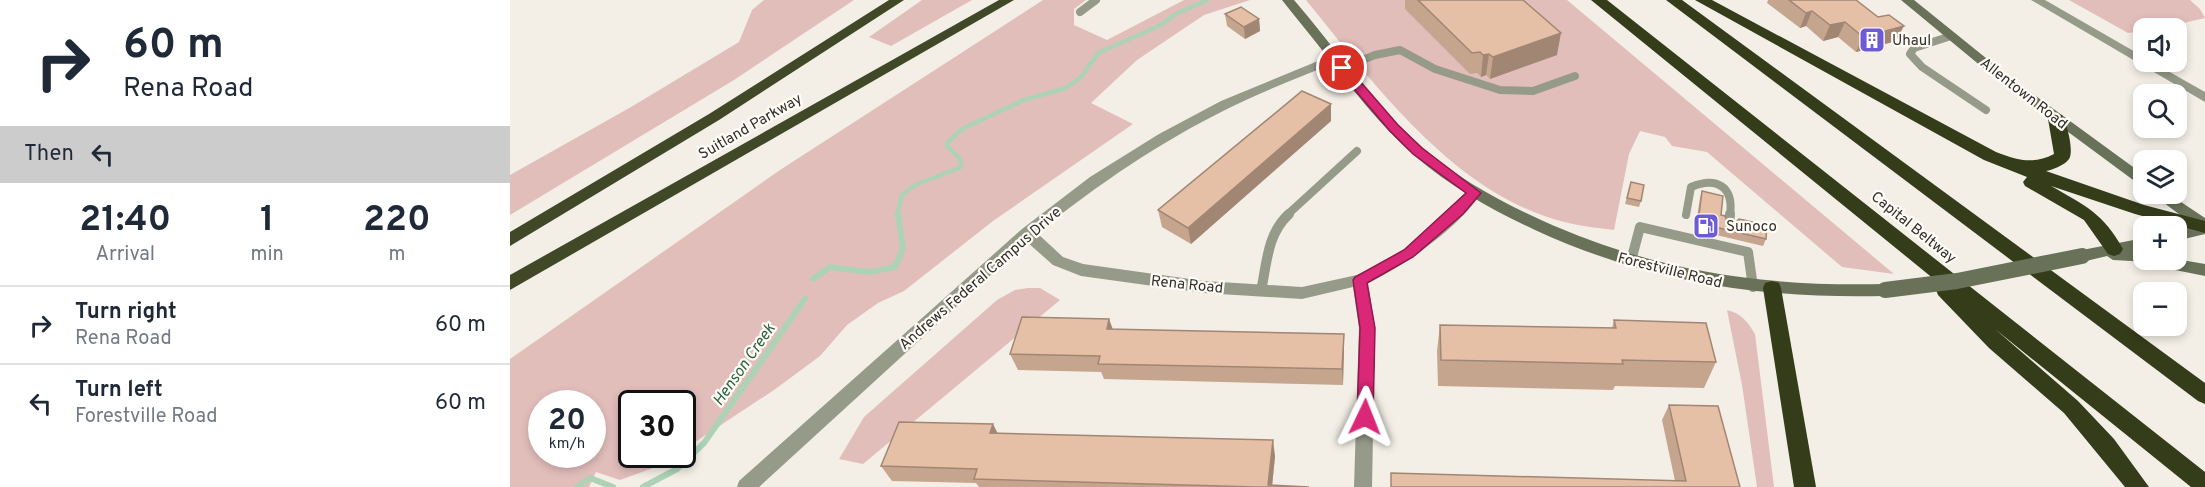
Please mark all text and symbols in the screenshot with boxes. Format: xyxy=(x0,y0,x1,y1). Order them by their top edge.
map controls xyxy=(2133,18,2187,336)
button: sound xyxy=(2133,18,2187,72)
text: 60 m xyxy=(123,20,224,73)
icon: right xyxy=(24,24,102,102)
building icon: Uhaul xyxy=(1857,25,1887,55)
place label: Uhaul xyxy=(1892,32,1931,51)
pin xyxy=(1316,42,1367,93)
icon: arrive xyxy=(1325,51,1358,84)
street label: Allentown Road xyxy=(1976,54,2071,134)
text: Rena Road xyxy=(123,72,253,106)
button: search xyxy=(2133,84,2187,138)
street label: Suitland Parkway xyxy=(696,90,806,165)
icon: left xyxy=(86,138,119,171)
text: Then xyxy=(24,141,74,168)
button: layers xyxy=(2133,150,2187,204)
street label: Capital Beltway xyxy=(1866,188,1960,269)
text: 21:40 xyxy=(79,198,171,244)
text: 1 xyxy=(260,198,274,244)
text: 220 xyxy=(363,198,431,244)
street label: Andrews Federal Campus Drive xyxy=(896,204,1066,355)
fuel station icon: Sunoco xyxy=(1691,211,1721,241)
button: + xyxy=(2133,216,2187,270)
place label: Sunoco xyxy=(1726,218,1777,237)
text: Arrival xyxy=(95,242,155,268)
text: min xyxy=(250,242,284,268)
text: m xyxy=(388,242,405,268)
street label: Forestville Road xyxy=(1615,249,1724,294)
street label: Rena Road xyxy=(1150,272,1224,299)
button: − xyxy=(2133,282,2187,336)
text: Turn right xyxy=(75,299,177,326)
icon: right xyxy=(24,309,57,342)
text: 60 m xyxy=(435,312,486,339)
water label: Henson Creek xyxy=(709,319,781,410)
text: Rena Road xyxy=(75,326,172,352)
text: Turn left xyxy=(75,377,163,404)
position arrow xyxy=(1333,385,1397,449)
icon: left xyxy=(24,387,57,420)
text: 60 m xyxy=(435,390,486,417)
speed limit sign: 30 xyxy=(618,390,696,468)
text: 20 xyxy=(548,403,586,440)
text: Forestville Road xyxy=(75,404,217,430)
text: km/h xyxy=(549,435,585,454)

